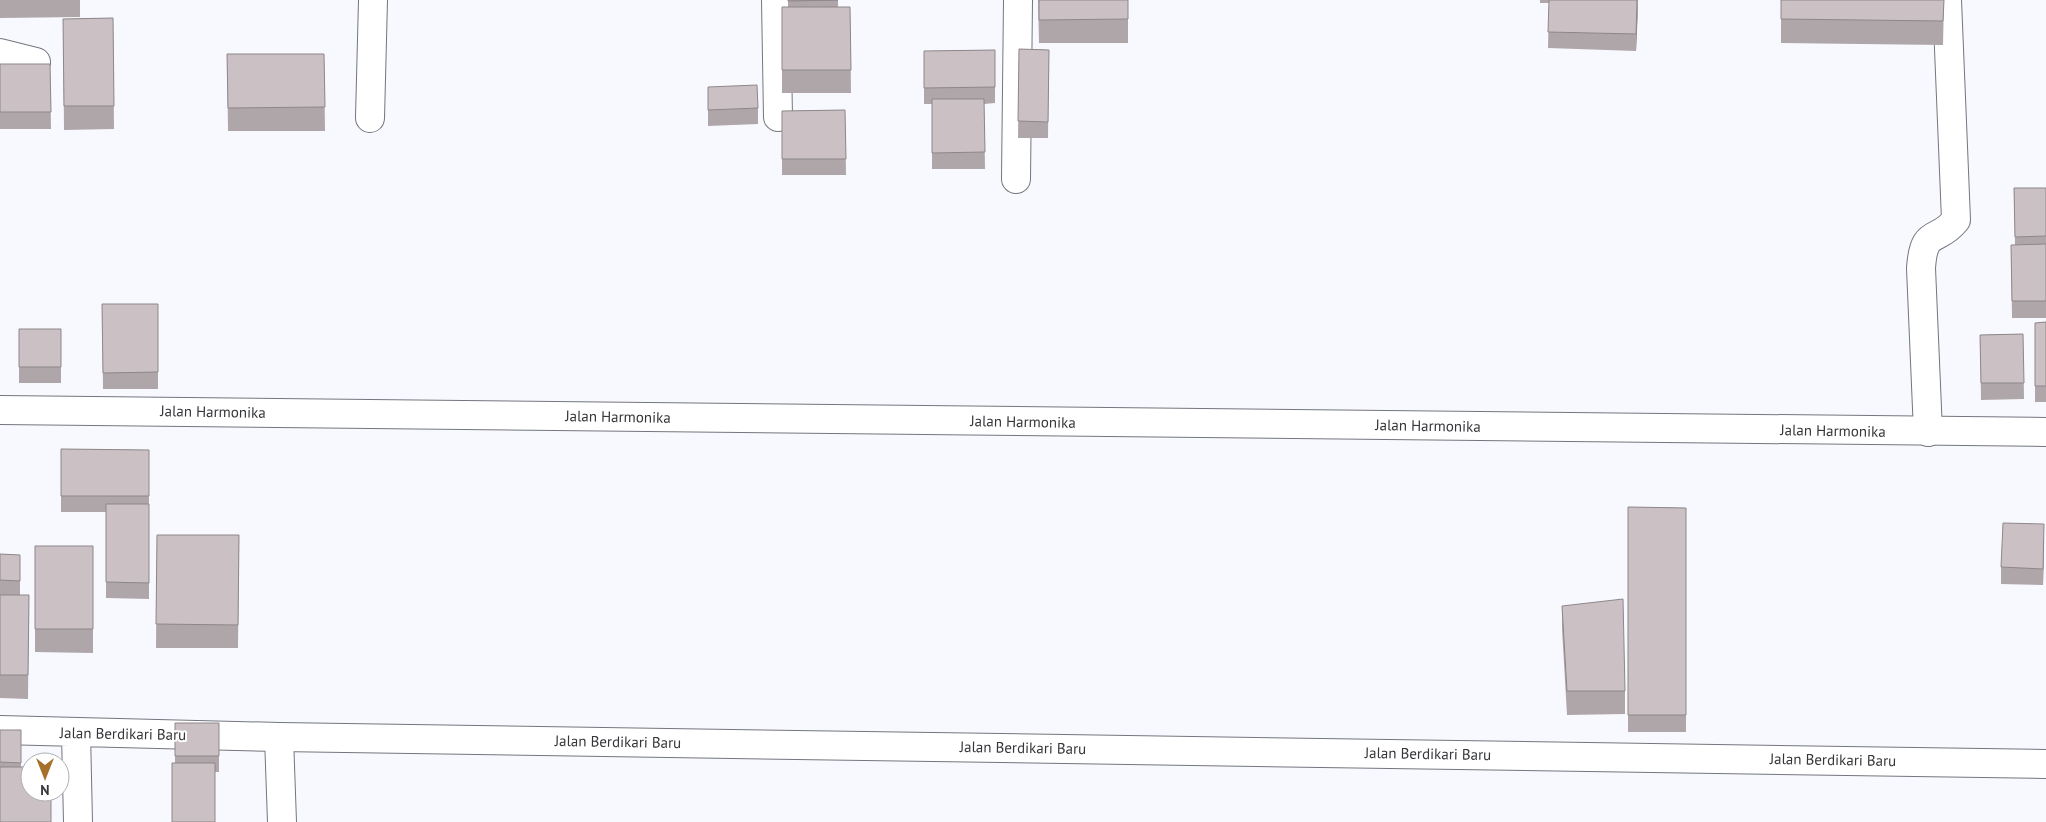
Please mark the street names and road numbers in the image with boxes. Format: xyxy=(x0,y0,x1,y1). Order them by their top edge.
street label: Jalan Harmonika xyxy=(159,401,266,422)
street label: Jalan Harmonika xyxy=(564,406,671,427)
street label: Jalan Harmonika xyxy=(969,411,1076,432)
street label: Jalan Harmonika xyxy=(1374,415,1481,436)
street label: Jalan Harmonika xyxy=(1779,420,1886,441)
street label: Jalan Berdikari Baru xyxy=(59,723,186,744)
street label: Jalan Berdikari Baru xyxy=(554,731,681,752)
street label: Jalan Berdikari Baru xyxy=(959,737,1086,758)
street label: Jalan Berdikari Baru xyxy=(1364,743,1491,764)
street label: Jalan Berdikari Baru xyxy=(1769,749,1896,770)

